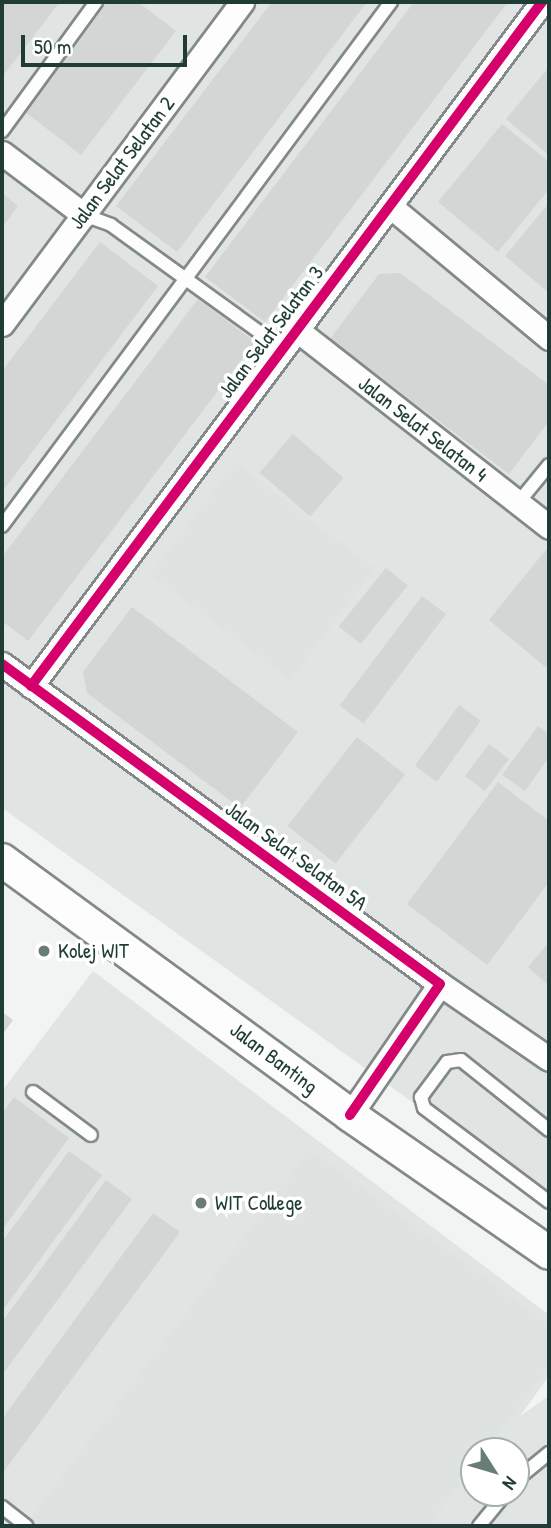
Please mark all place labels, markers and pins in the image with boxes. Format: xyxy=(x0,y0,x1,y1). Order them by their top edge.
place label: Kolej WIT xyxy=(58,938,129,964)
marker: Kolej WIT xyxy=(36,943,52,959)
place label: WIT College xyxy=(215,1190,303,1216)
marker: WIT College xyxy=(193,1195,209,1211)

